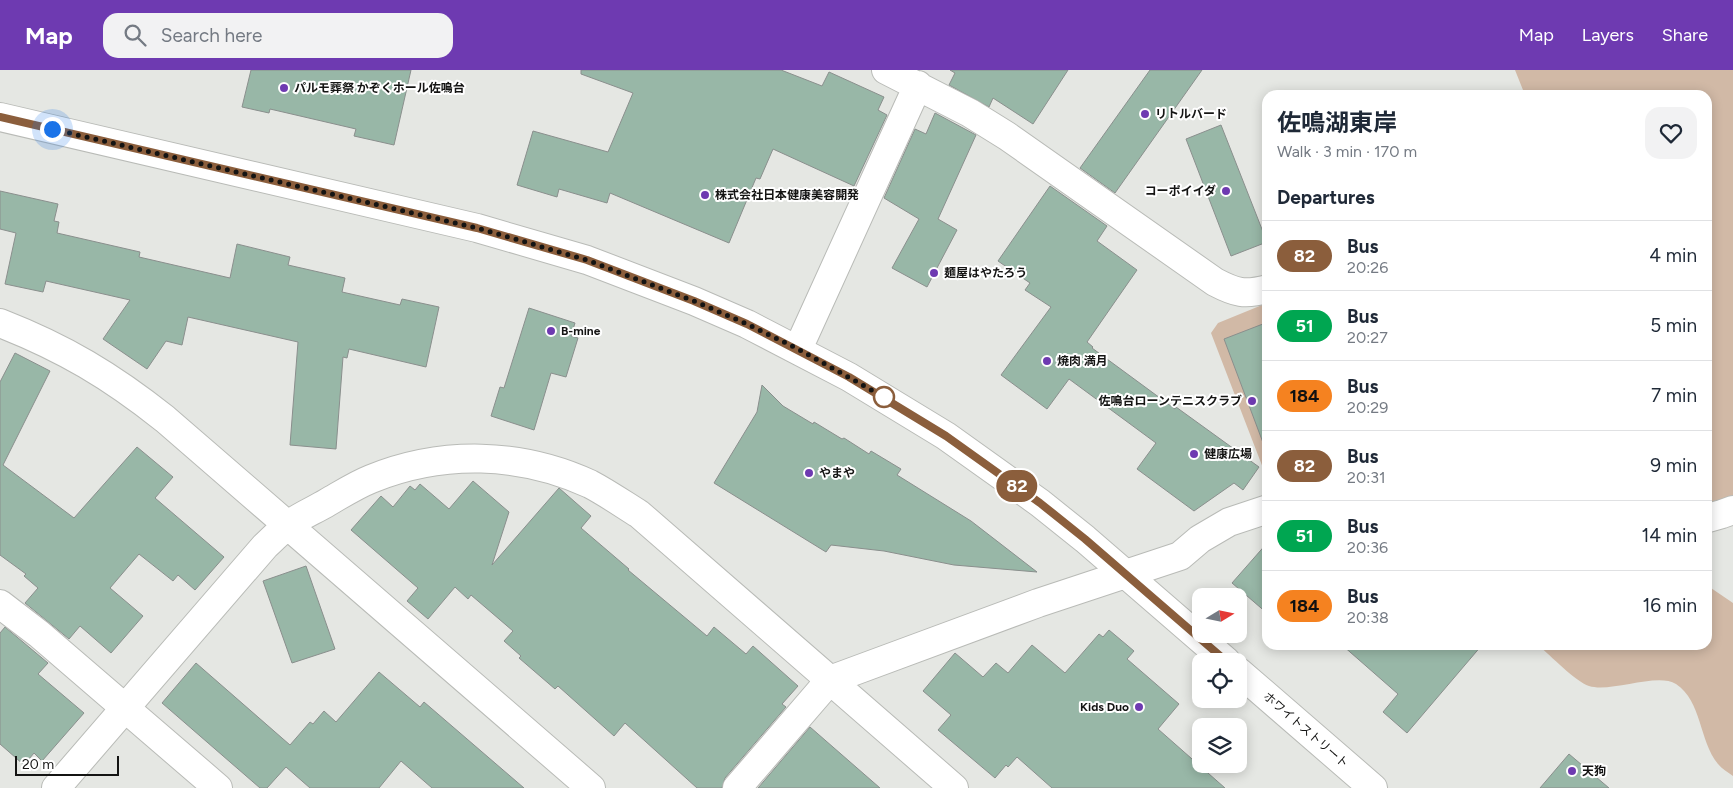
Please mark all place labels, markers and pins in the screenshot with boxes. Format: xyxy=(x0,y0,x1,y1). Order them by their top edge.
place label: パルモ葬祭 かぞくホール佐鳴台 xyxy=(294,81,465,95)
marker: パルモ葬祭 かぞくホール佐鳴台 xyxy=(278,82,290,94)
place label: リトルバード xyxy=(1155,107,1227,121)
marker: リトルバード xyxy=(1139,108,1151,120)
place label: コーポイイダ xyxy=(1144,184,1216,198)
marker: コーポイイダ xyxy=(1220,185,1232,197)
place label: 株式会社日本健康美容開発 xyxy=(715,188,859,202)
marker: 株式会社日本健康美容開発 xyxy=(699,189,711,201)
place label: 麺屋はやたろう xyxy=(944,266,1027,280)
marker: 麺屋はやたろう xyxy=(928,267,940,279)
place label: B-mine xyxy=(561,324,601,338)
marker: B-mine xyxy=(545,325,557,337)
place label: 焼肉 満月 xyxy=(1057,354,1108,368)
marker: 焼肉 満月 xyxy=(1041,355,1053,367)
unlabelled marker xyxy=(873,386,895,408)
place label: 佐鳴台ローンテニスクラブ xyxy=(1099,394,1242,408)
marker: 佐鳴台ローンテニスクラブ xyxy=(1246,395,1258,407)
place label: 健康広場 xyxy=(1204,447,1252,461)
marker: 健康広場 xyxy=(1188,448,1200,460)
place label: やまや xyxy=(819,466,855,480)
marker: やまや xyxy=(803,467,815,479)
place label: Kids Duo xyxy=(1080,700,1129,714)
marker: Kids Duo xyxy=(1133,701,1145,713)
place label: 天狗 xyxy=(1582,764,1606,778)
marker: 天狗 xyxy=(1566,765,1578,777)

